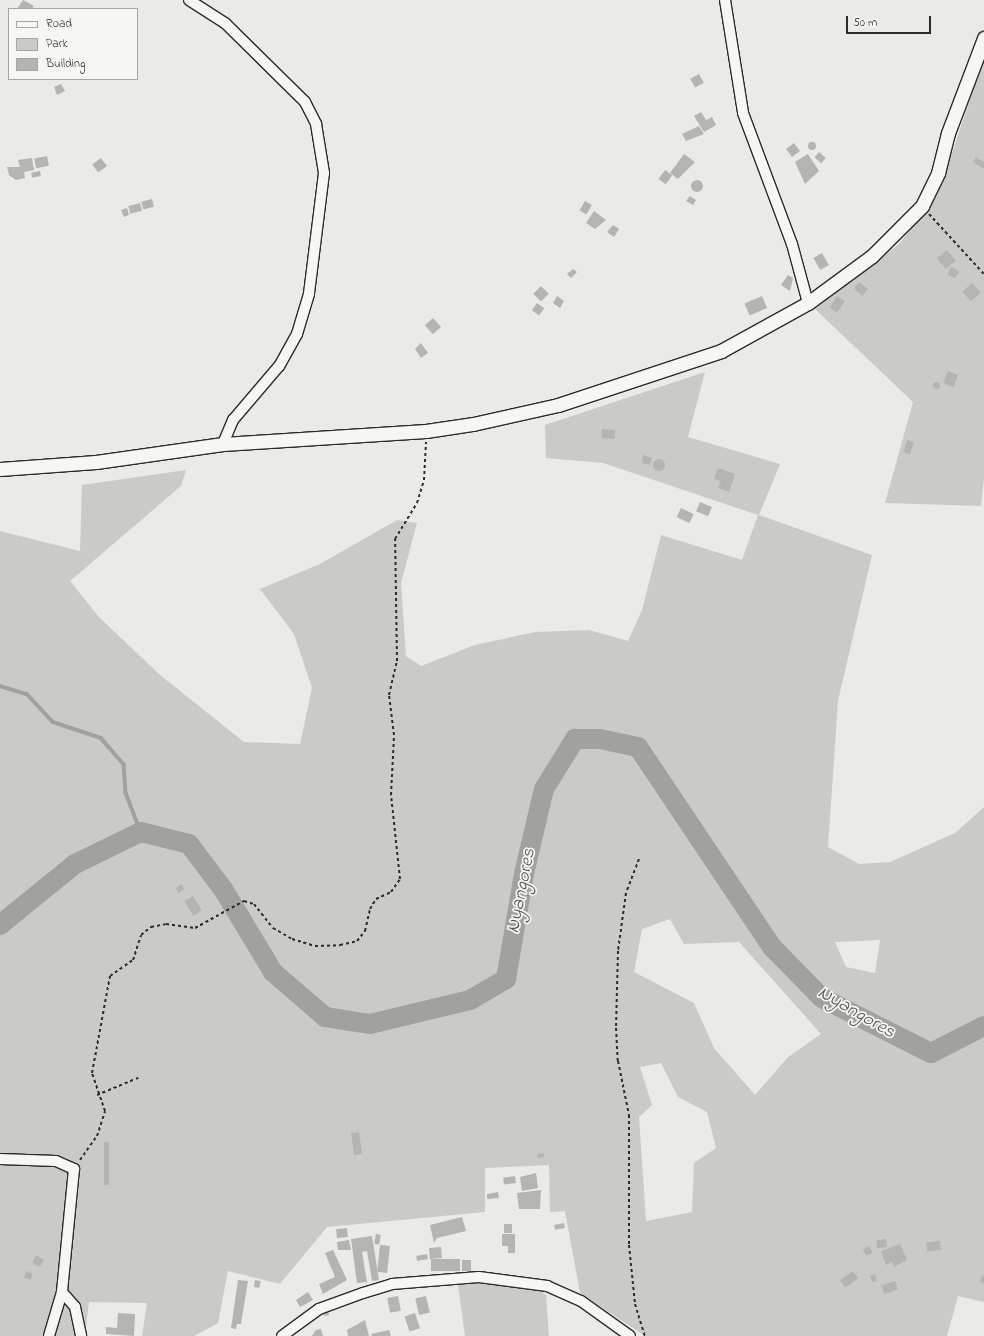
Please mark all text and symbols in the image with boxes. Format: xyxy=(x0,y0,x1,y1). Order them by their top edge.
legend xyxy=(8,8,138,80)
scale bar xyxy=(848,8,933,34)
text: 50 m xyxy=(853,14,877,32)
text: Road xyxy=(46,15,72,33)
text: Park xyxy=(46,35,68,53)
text: Building xyxy=(46,55,85,73)
water label: Nyangores xyxy=(503,847,541,935)
water label: Nyangores xyxy=(813,982,899,1044)

